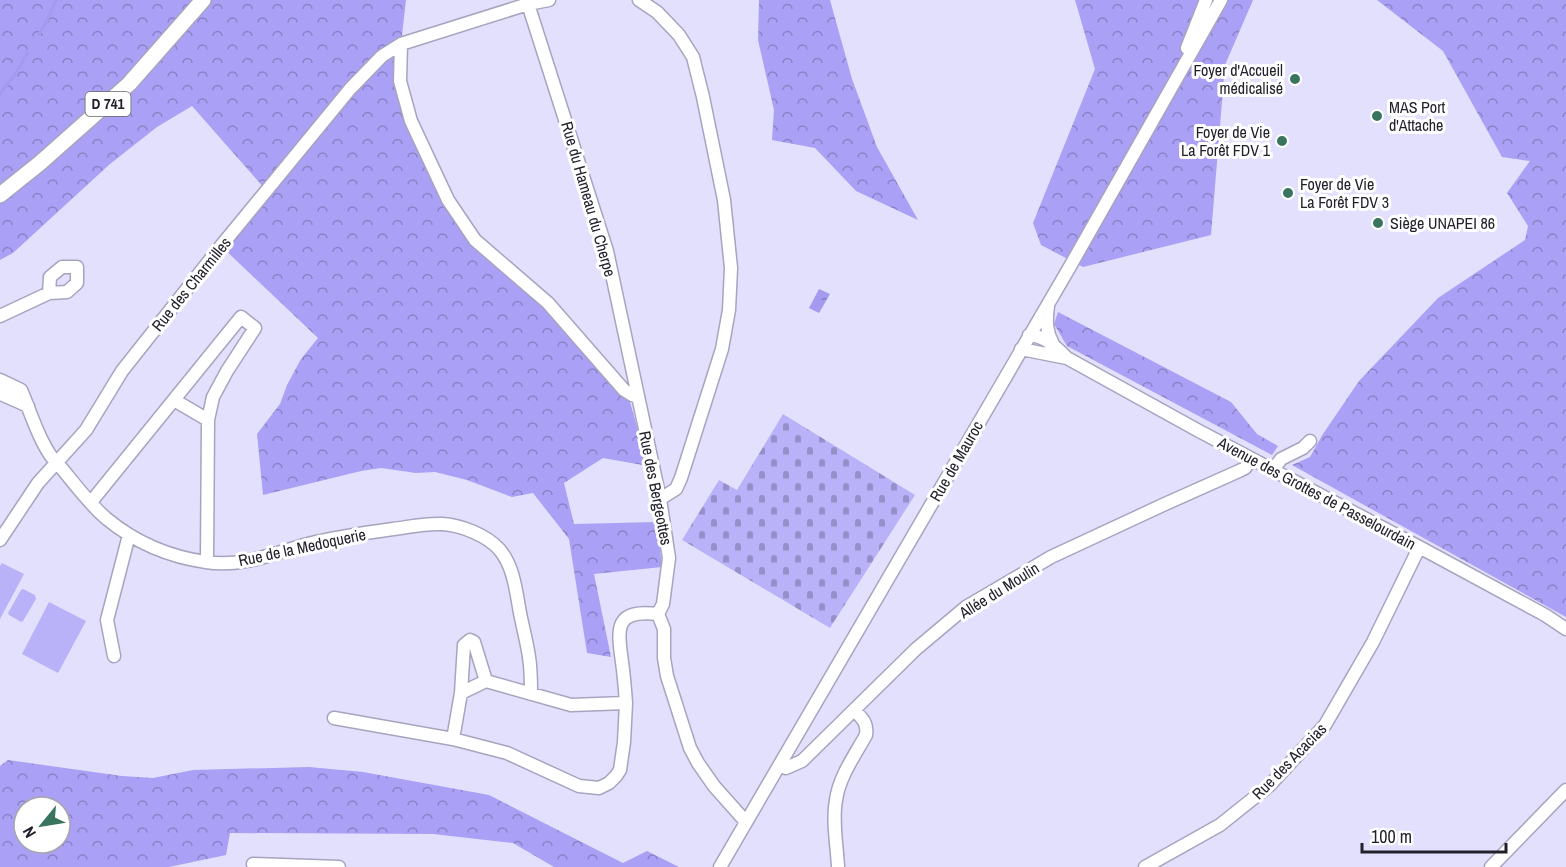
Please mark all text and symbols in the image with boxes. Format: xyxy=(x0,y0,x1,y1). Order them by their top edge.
place label: Foyer d'Accueil médicalisé xyxy=(1194,59,1283,99)
marker: Foyer d'Accueil médicalisé xyxy=(1288,72,1302,86)
road number: D 741 xyxy=(86,92,130,116)
place label: MAS Port d'Attache xyxy=(1389,96,1445,136)
marker: MAS Port d'Attache xyxy=(1370,109,1384,123)
street label: Rue du Hameau du Cherpe xyxy=(556,119,622,279)
place label: Foyer de Vie La Forêt FDV 1 xyxy=(1181,121,1271,161)
marker: Foyer de Vie La Forêt FDV 1 xyxy=(1275,134,1289,148)
place label: Foyer de Vie La Forêt FDV 3 xyxy=(1300,173,1389,213)
marker: Foyer de Vie La Forêt FDV 3 xyxy=(1281,186,1295,200)
place label: Siège UNAPEI 86 xyxy=(1390,212,1495,234)
marker: Siège UNAPEI 86 xyxy=(1371,216,1385,230)
street label: Rue des Charmilles xyxy=(146,232,236,336)
street label: Rue de Mauroc xyxy=(924,416,988,505)
street label: Rue des Bergeottes xyxy=(634,429,678,547)
street label: Avenue des Grottes de Passelourdain xyxy=(1213,431,1420,555)
street label: Rue de la Medoquerie xyxy=(236,523,368,571)
street label: Allée du Moulin xyxy=(954,557,1043,624)
street label: Rue des Acacias xyxy=(1247,718,1331,804)
north arrow xyxy=(12,795,72,855)
scale bar xyxy=(1362,816,1506,854)
text: N xyxy=(17,823,41,842)
text: 100 m xyxy=(1371,824,1412,849)

